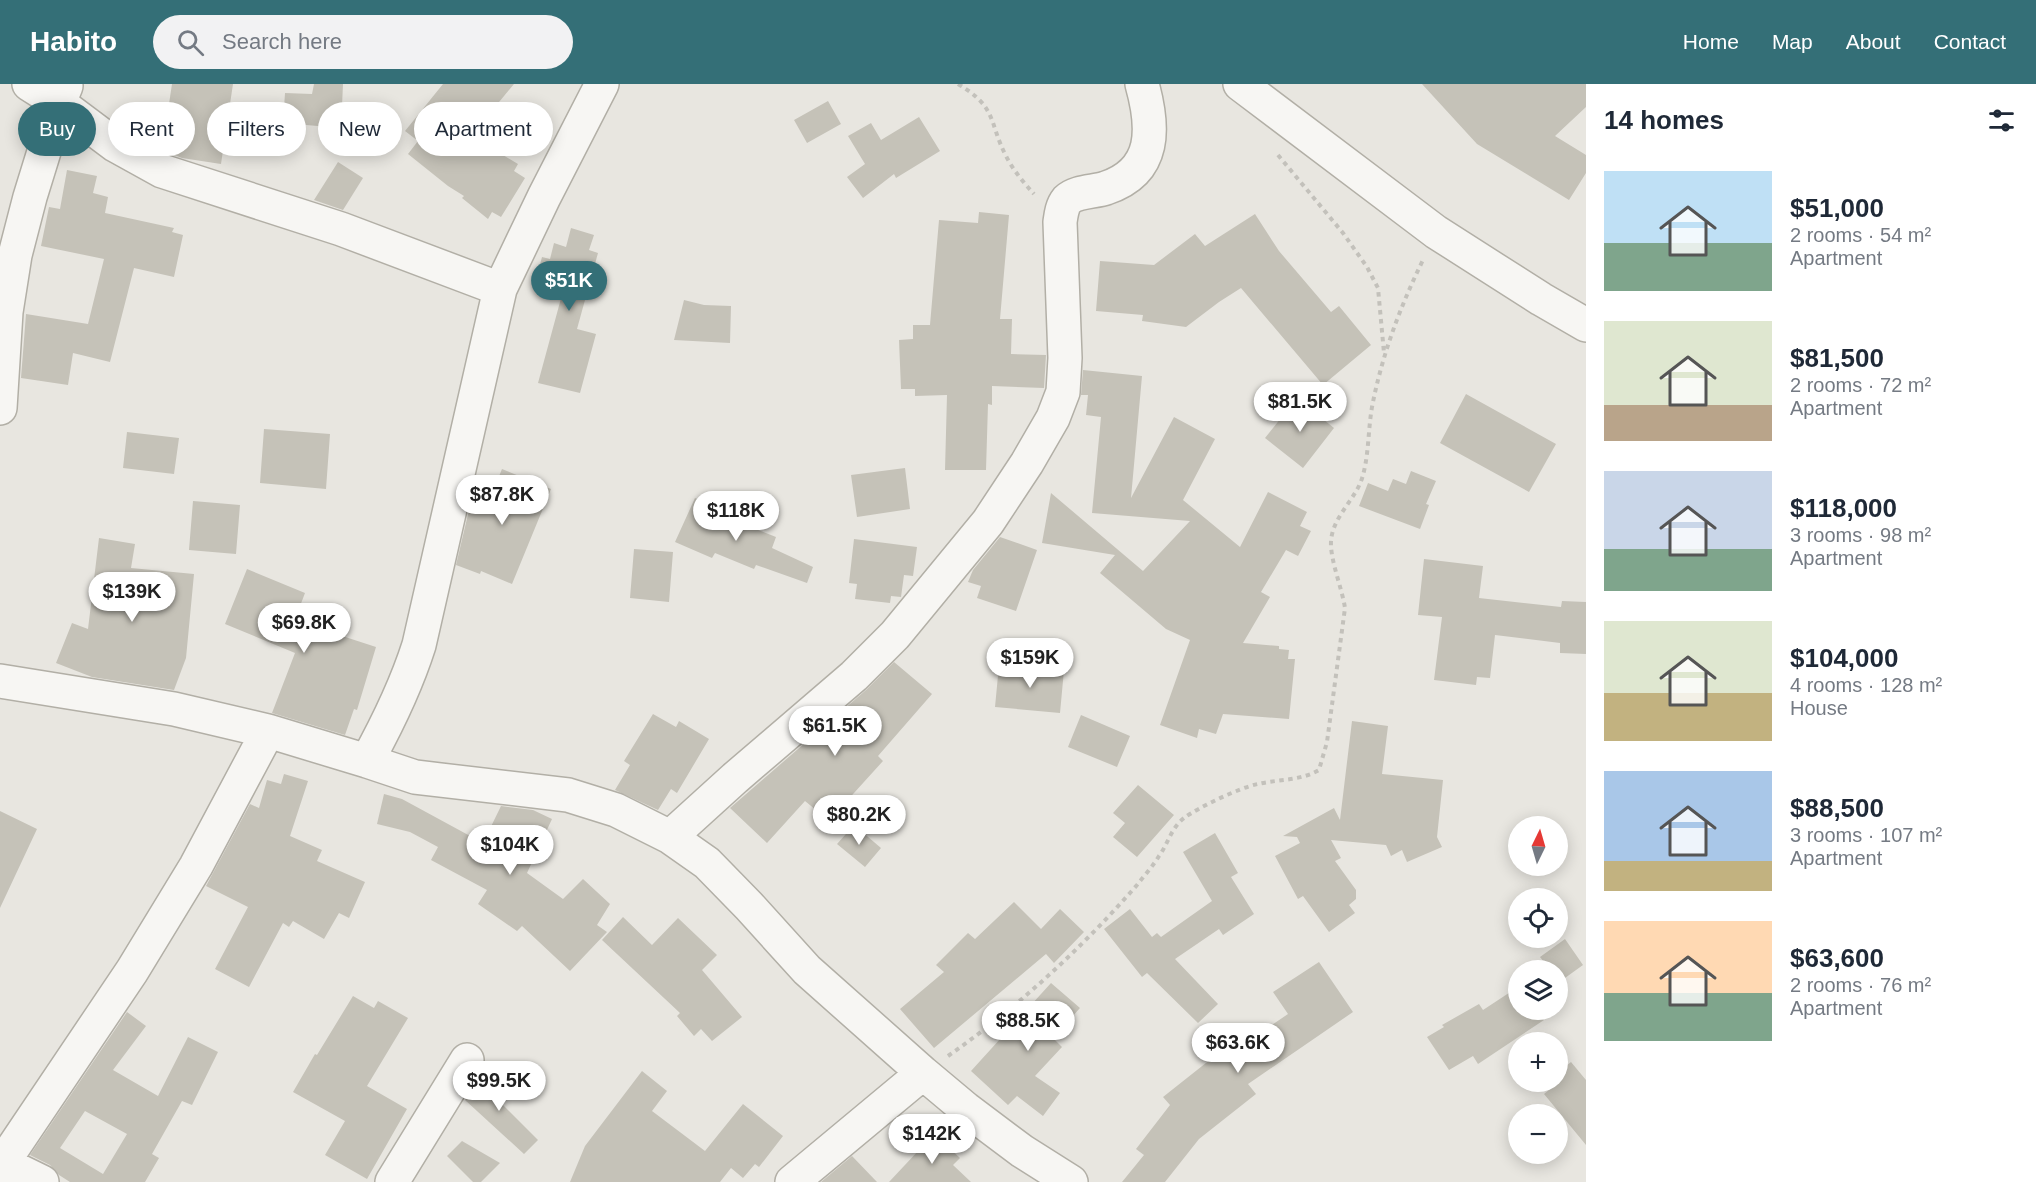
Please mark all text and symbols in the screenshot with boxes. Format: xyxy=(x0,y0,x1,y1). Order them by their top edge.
search box xyxy=(153,15,573,69)
text: Habito xyxy=(30,26,117,57)
icon: search xyxy=(174,26,207,59)
text: Search here xyxy=(222,29,342,54)
text: Home xyxy=(1683,30,1739,53)
text: Map xyxy=(1772,30,1813,53)
text: About xyxy=(1846,30,1901,53)
text: Contact xyxy=(1934,30,2006,53)
chip: Buy xyxy=(18,102,96,156)
chip: Rent xyxy=(108,102,195,156)
chip: Filters xyxy=(207,102,306,156)
chip: New xyxy=(318,102,402,156)
chip: Apartment xyxy=(414,102,553,156)
icon: filters xyxy=(1985,104,2018,137)
text: 14 homes xyxy=(1604,105,1724,135)
text: $51,000 xyxy=(1790,193,1884,223)
icon: home xyxy=(1652,195,1724,267)
text: 2 rooms · 54 m² xyxy=(1790,224,1931,246)
text: Apartment xyxy=(1790,247,1882,269)
pin: $51K xyxy=(533,261,605,312)
text: $51K xyxy=(545,269,593,291)
text: $81,500 xyxy=(1790,343,1884,373)
icon: home xyxy=(1652,345,1724,417)
text: 2 rooms · 72 m² xyxy=(1790,374,1931,396)
pin: $81.5K xyxy=(1251,382,1349,433)
text: $81.5K xyxy=(1268,390,1332,412)
text: Apartment xyxy=(1790,397,1882,419)
pin: $87.8K xyxy=(453,475,551,526)
text: $87.8K xyxy=(470,483,534,505)
pin: $118K xyxy=(694,491,778,542)
text: $118,000 xyxy=(1790,493,1897,523)
icon: home xyxy=(1652,495,1724,567)
text: $118K xyxy=(707,499,765,521)
text: 3 rooms · 98 m² xyxy=(1790,524,1931,546)
text: Apartment xyxy=(1790,547,1882,569)
pin: $139K xyxy=(90,572,174,623)
text: $139K xyxy=(103,580,161,602)
pin: $69.8K xyxy=(255,603,353,654)
text: $69.8K xyxy=(272,611,336,633)
pin: $159K xyxy=(988,638,1072,689)
text: $104,000 xyxy=(1790,643,1898,673)
icon: home xyxy=(1652,645,1724,717)
text: $159K xyxy=(1001,646,1059,668)
text: 4 rooms · 128 m² xyxy=(1790,674,1942,696)
text: House xyxy=(1790,697,1848,719)
pin: $61.5K xyxy=(786,706,884,757)
text: $61.5K xyxy=(803,714,867,736)
text: $88,500 xyxy=(1790,793,1884,823)
pin: $80.2K xyxy=(810,795,908,846)
icon: home xyxy=(1652,795,1724,867)
text: $80.2K xyxy=(827,803,891,825)
north arrow xyxy=(1508,816,1568,876)
map controls xyxy=(1508,816,1568,1164)
text: 3 rooms · 107 m² xyxy=(1790,824,1942,846)
pin: $104K xyxy=(468,825,552,876)
text: $104K xyxy=(481,833,539,855)
text: Apartment xyxy=(1790,847,1882,869)
button: locate xyxy=(1508,888,1568,948)
text: $63,600 xyxy=(1790,943,1884,973)
icon: home xyxy=(1652,945,1724,1017)
button: layers xyxy=(1508,960,1568,1020)
text: 2 rooms · 76 m² xyxy=(1790,974,1931,996)
text: Apartment xyxy=(1790,997,1882,1019)
pin: $88.5K xyxy=(979,1001,1077,1052)
text: $88.5K xyxy=(996,1009,1060,1031)
pin: $63.6K xyxy=(1189,1023,1287,1074)
text: $63.6K xyxy=(1206,1031,1270,1053)
button: + xyxy=(1508,1032,1568,1092)
pin: $99.5K xyxy=(450,1061,548,1112)
text: $99.5K xyxy=(467,1069,531,1091)
button: − xyxy=(1508,1104,1568,1164)
pin: $142K xyxy=(890,1114,974,1165)
text: $142K xyxy=(903,1122,961,1144)

